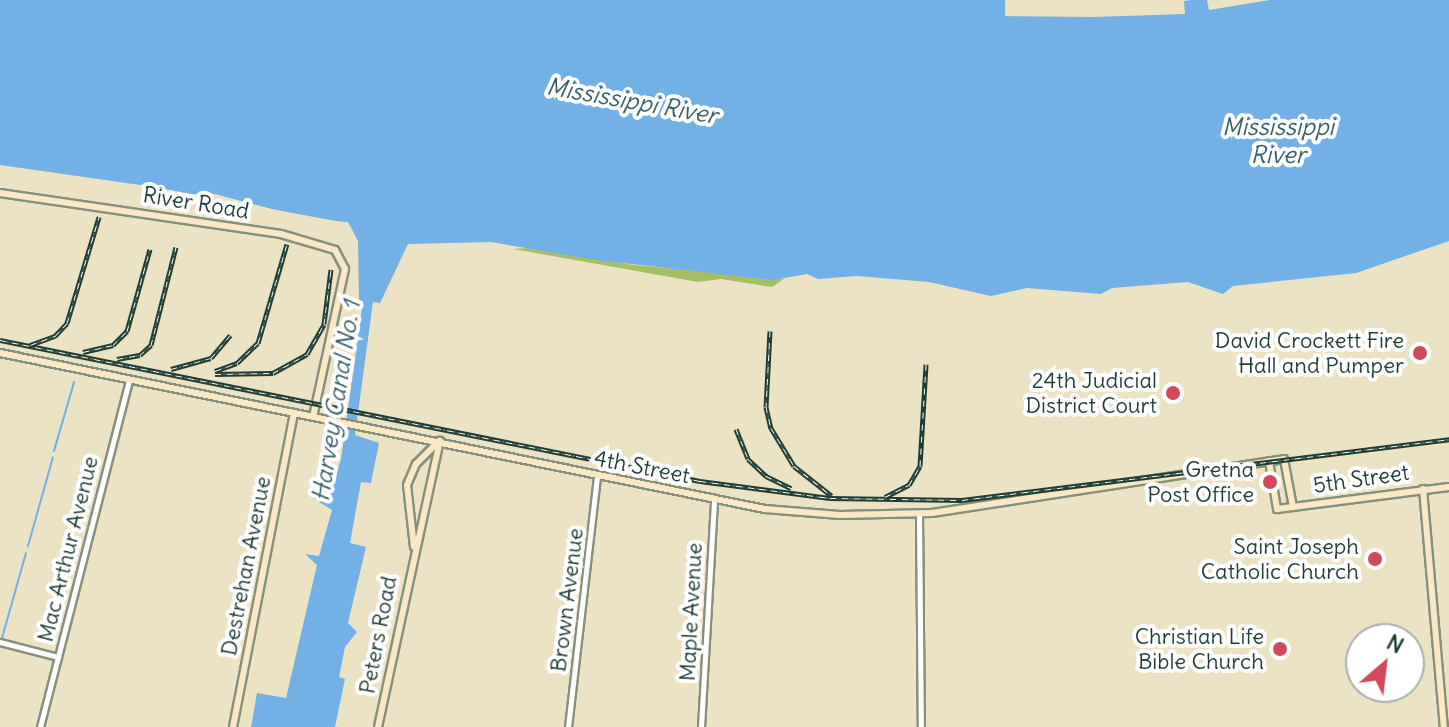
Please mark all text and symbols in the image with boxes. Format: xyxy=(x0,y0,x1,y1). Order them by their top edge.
water label: Mississippi River xyxy=(544,72,720,130)
water label: Mississippi River xyxy=(1222,113,1334,169)
street label: River Road xyxy=(141,182,251,224)
water label: Harvey Canal No. 1 xyxy=(306,299,366,503)
place label: David Crockett Fire Hall and Pumper xyxy=(1215,327,1404,378)
marker: David Crockett Fire Hall and Pumper xyxy=(1411,344,1429,362)
place label: 24th Judicial District Court xyxy=(1025,367,1157,418)
marker: 24th Judicial District Court xyxy=(1164,384,1182,402)
street label: 4th Street xyxy=(592,445,692,489)
street label: Mac Arthur Avenue xyxy=(32,453,104,645)
place label: Gretna Post Office xyxy=(1147,456,1254,508)
street label: 5th Street xyxy=(1311,459,1411,499)
marker: Gretna Post Office xyxy=(1261,473,1279,491)
street label: Destrehan Avenue xyxy=(216,474,276,658)
street label: Brown Avenue xyxy=(545,527,589,673)
place label: Saint Joseph Catholic Church xyxy=(1201,533,1359,584)
street label: Maple Avenue xyxy=(674,542,708,682)
marker: Saint Joseph Catholic Church xyxy=(1366,550,1384,568)
street label: Peters Road xyxy=(354,574,402,696)
place label: Christian Life Bible Church xyxy=(1135,623,1264,674)
north arrow xyxy=(1345,623,1425,703)
text: N xyxy=(1382,628,1409,660)
marker: Christian Life Bible Church xyxy=(1271,640,1289,658)

